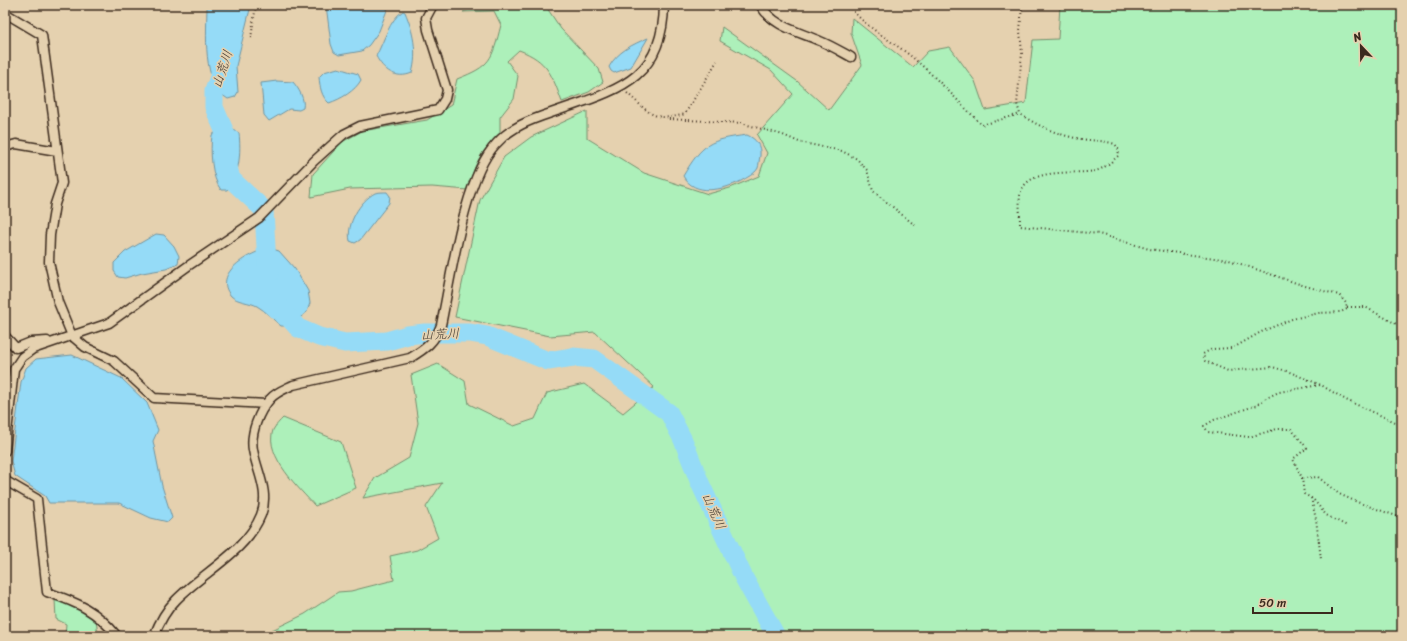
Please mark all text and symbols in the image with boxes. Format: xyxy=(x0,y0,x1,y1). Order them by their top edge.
north arrow xyxy=(1341,26,1381,66)
text: N xyxy=(1349,27,1365,48)
water label: 山荒川 xyxy=(205,47,239,91)
water label: 山荒川 xyxy=(420,321,460,347)
water label: 山荒川 xyxy=(696,489,732,533)
scale bar xyxy=(1253,589,1332,615)
text: 50 m xyxy=(1259,592,1286,614)

